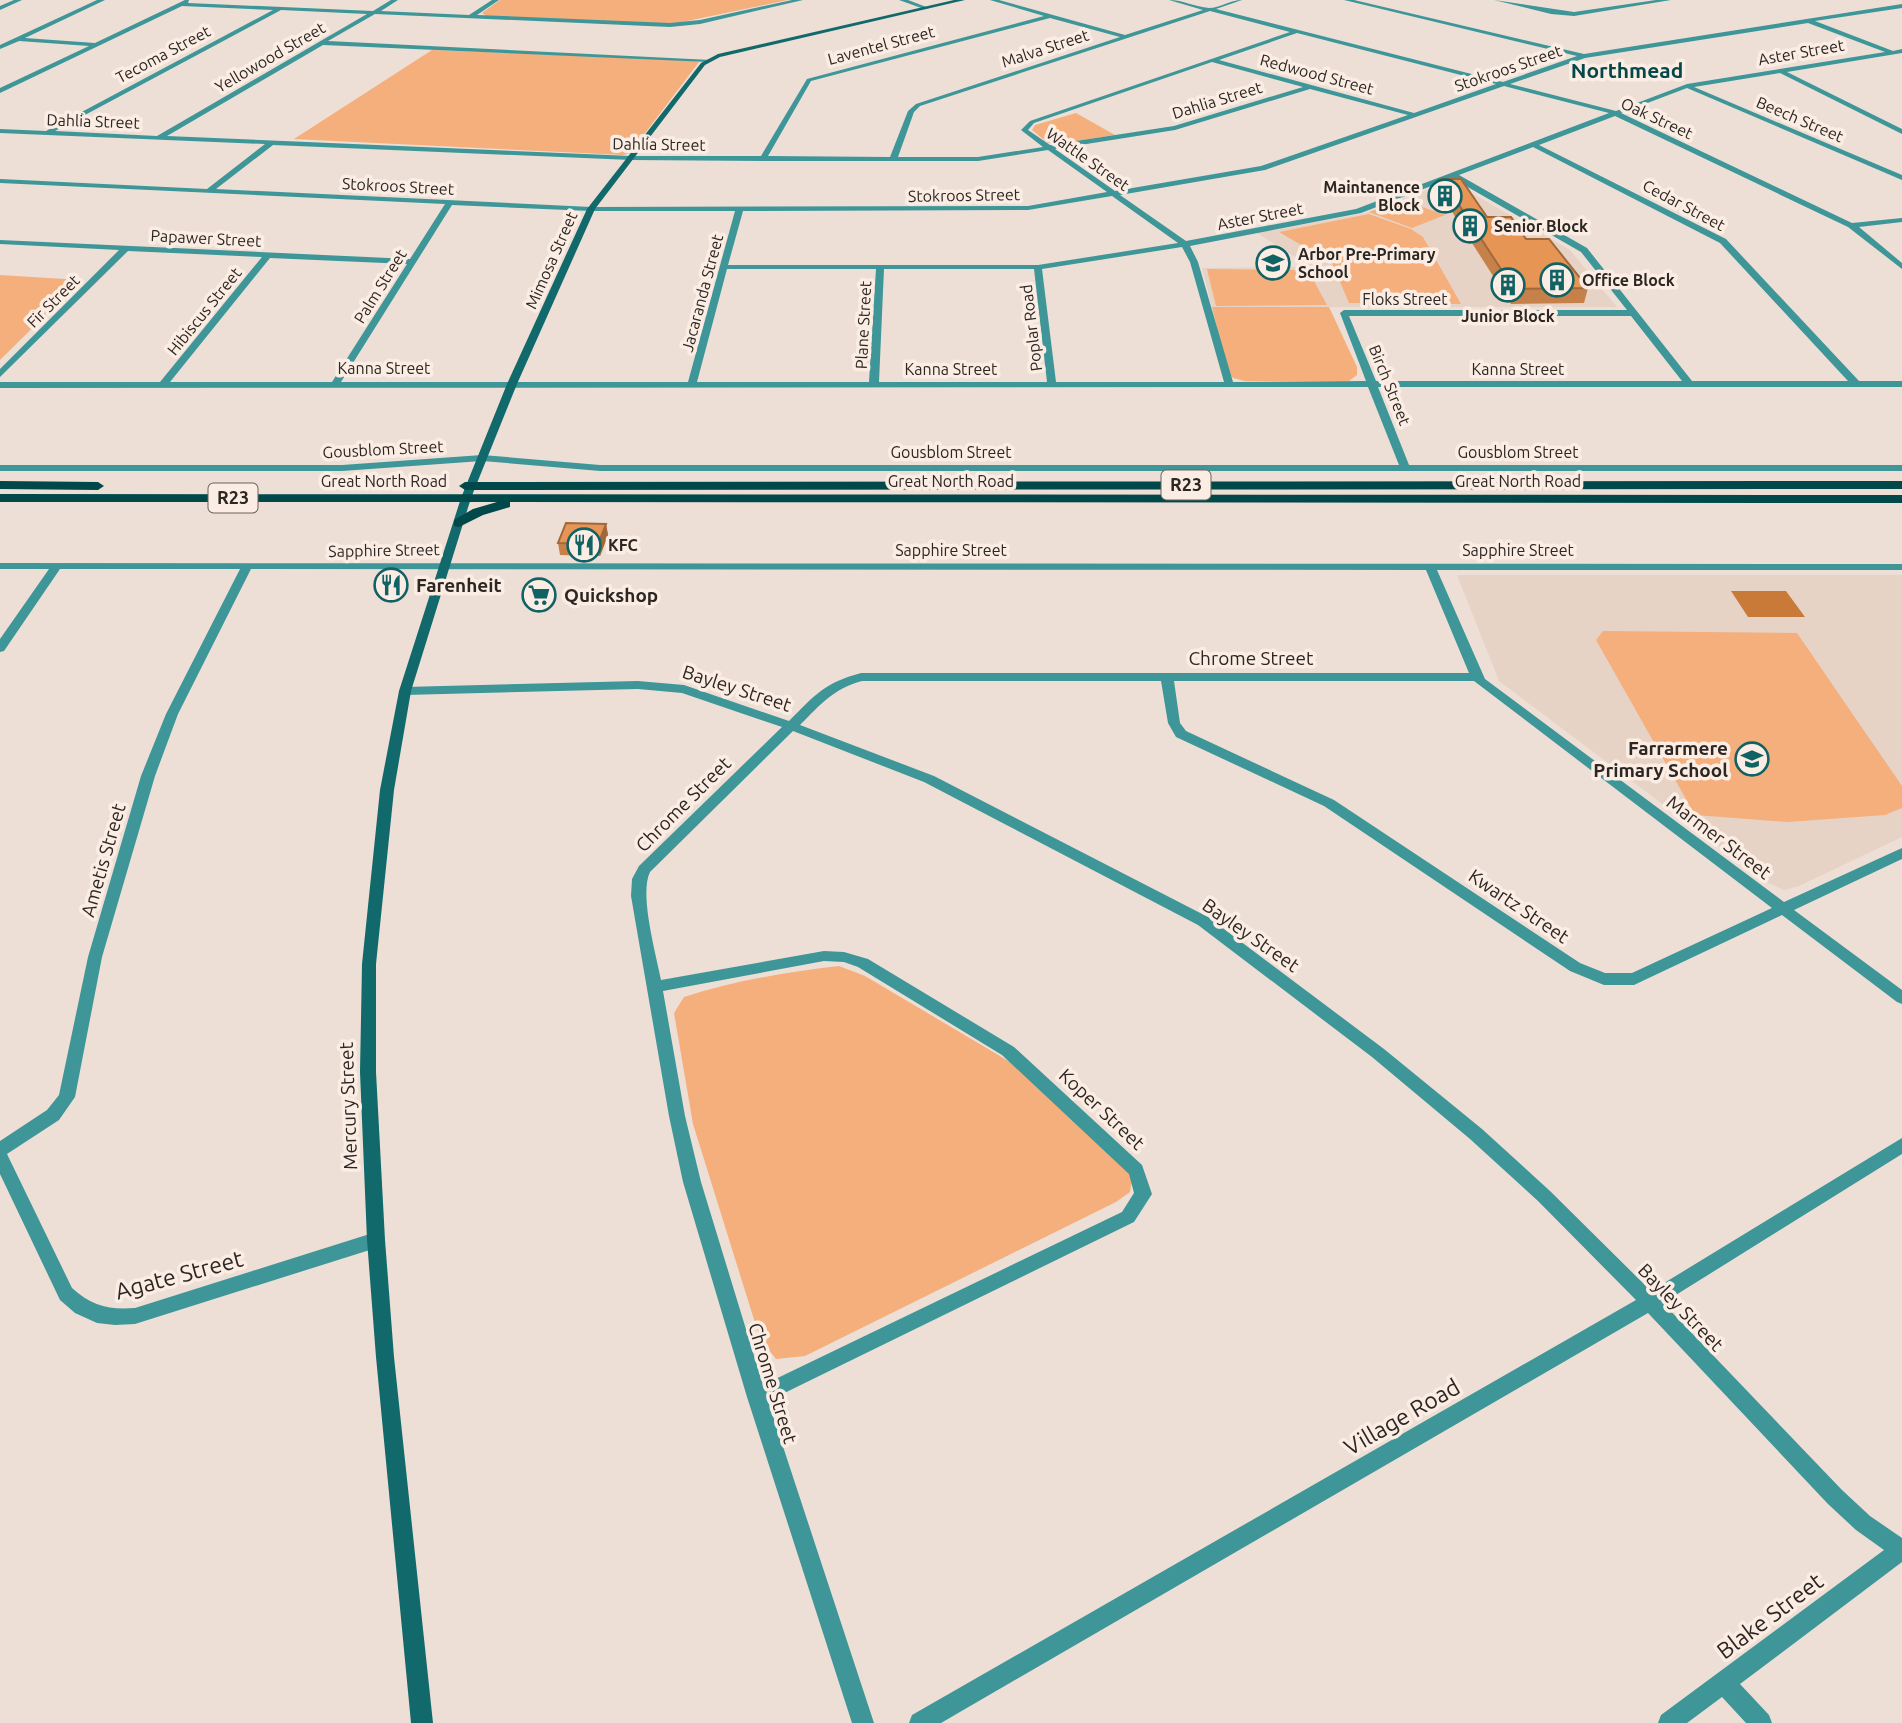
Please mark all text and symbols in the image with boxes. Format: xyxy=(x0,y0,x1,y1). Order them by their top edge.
street label: Yellowood Street xyxy=(212,18,329,96)
street label: Tecoma Street xyxy=(113,21,214,86)
street label: Laventel Street xyxy=(826,22,937,68)
street label: Malva Street xyxy=(999,25,1092,71)
street label: Aster Street xyxy=(1757,35,1846,68)
street label: Stokroos Street xyxy=(1452,41,1565,95)
street label: Redwood Street xyxy=(1258,50,1376,98)
district label: Northmead xyxy=(1571,58,1683,82)
street label: Dahlia Street xyxy=(1170,78,1265,122)
street label: Beech Street xyxy=(1754,93,1847,146)
street label: Oak Street xyxy=(1618,94,1696,143)
street label: Dahlia Street xyxy=(46,110,141,132)
street label: Wattle Street xyxy=(1043,124,1133,194)
street label: Dahlia Street xyxy=(612,134,707,154)
street label: Stokroos Street xyxy=(342,174,455,198)
street label: Cedar Street xyxy=(1640,176,1729,235)
building icon: Maintanence Block xyxy=(1426,177,1464,215)
place label: Maintanence Block xyxy=(1323,178,1420,214)
street label: Stokroos Street xyxy=(908,185,1021,205)
street label: Aster Street xyxy=(1216,199,1305,233)
building icon: Senior Block xyxy=(1451,207,1489,245)
street label: Mimosa Street xyxy=(522,208,581,311)
place label: Senior Block xyxy=(1494,217,1588,235)
street label: Papawer Street xyxy=(150,226,263,250)
street label: Jacaranda Street xyxy=(678,232,727,354)
school or university icon: Arbor Pre-Primary School xyxy=(1254,244,1292,282)
street label: Palm Street xyxy=(350,245,410,326)
place label: Arbor Pre-Primary School xyxy=(1298,245,1436,281)
building icon: Office Block xyxy=(1538,261,1576,299)
street label: Hibiscus Street xyxy=(163,263,245,358)
building icon: Junior Block xyxy=(1489,266,1527,304)
street label: Fir Street xyxy=(23,271,83,331)
place label: Office Block xyxy=(1582,271,1675,289)
street label: Plane Street xyxy=(852,280,874,370)
street label: Poplar Road xyxy=(1017,284,1045,372)
street label: Floks Street xyxy=(1362,290,1448,308)
place label: Junior Block xyxy=(1461,307,1555,325)
street label: Birch Street xyxy=(1366,342,1415,428)
street label: Kanna Street xyxy=(338,359,431,377)
street label: Kanna Street xyxy=(905,360,998,378)
street label: Kanna Street xyxy=(1472,360,1565,378)
street label: Gousblom Street xyxy=(322,437,445,461)
street label: Gousblom Street xyxy=(890,443,1012,461)
street label: Gousblom Street xyxy=(1457,443,1579,461)
road number: R23 xyxy=(1162,471,1210,500)
street label: Great North Road xyxy=(321,472,447,490)
street label: Great North Road xyxy=(888,472,1014,490)
street label: Great North Road xyxy=(1455,472,1581,490)
road number: R23 xyxy=(208,484,258,512)
restaurant icon: KFC xyxy=(565,526,603,564)
place label: KFC xyxy=(608,536,638,554)
street label: Sapphire Street xyxy=(328,540,441,560)
street label: Sapphire Street xyxy=(895,541,1007,559)
street label: Sapphire Street xyxy=(1462,541,1574,559)
restaurant icon: Farenheit xyxy=(372,566,410,604)
place label: Farenheit xyxy=(416,574,502,596)
supermarket icon: Quickshop xyxy=(520,576,558,614)
place label: Quickshop xyxy=(564,584,658,606)
street label: Chrome Street xyxy=(1188,647,1314,669)
street label: Bayley Street xyxy=(680,660,795,716)
place label: Farrarmere Primary School xyxy=(1593,737,1728,781)
school or university icon: Farrarmere Primary School xyxy=(1733,740,1771,778)
street label: Chrome Street xyxy=(631,752,735,856)
street label: Marmer Street xyxy=(1662,791,1776,884)
street label: Ametis Street xyxy=(76,800,130,919)
street label: Kwartz Street xyxy=(1465,864,1574,948)
street label: Bayley Street xyxy=(1198,894,1304,977)
street label: Mercury Street xyxy=(335,1041,361,1170)
street label: Koper Street xyxy=(1055,1064,1150,1154)
street label: Agate Street xyxy=(112,1245,245,1304)
street label: Bayley Street xyxy=(1634,1259,1729,1356)
street label: Chrome Street xyxy=(744,1320,802,1447)
street label: Village Road xyxy=(1340,1373,1464,1460)
street label: Blake Street xyxy=(1712,1568,1827,1663)

